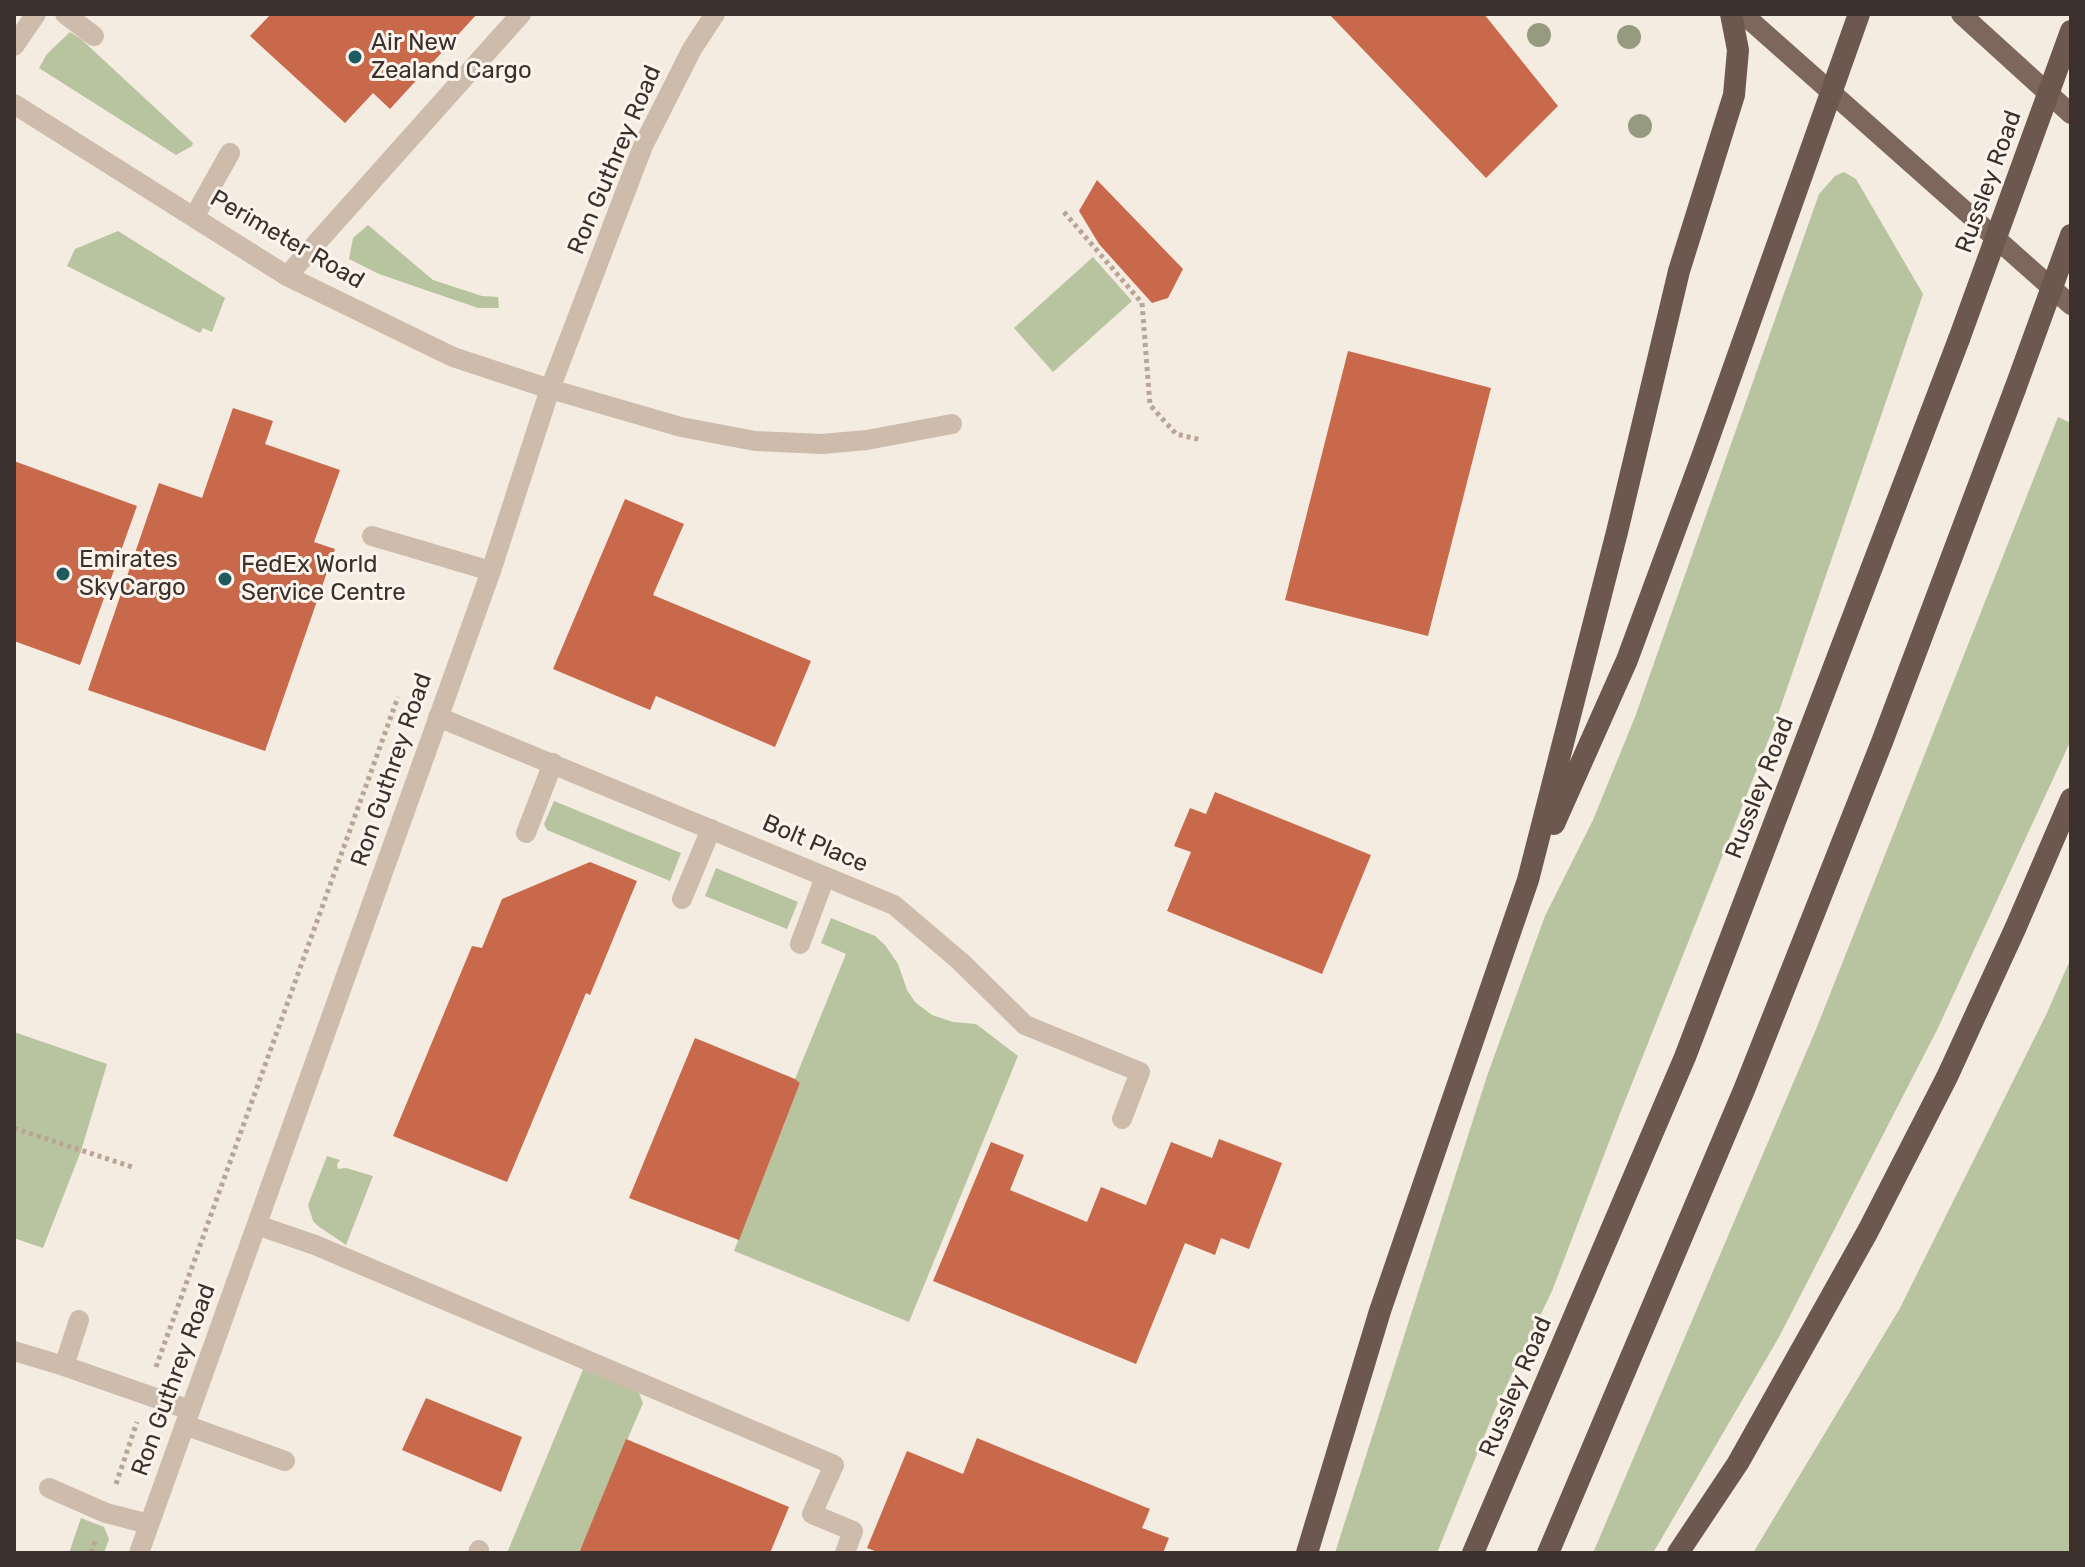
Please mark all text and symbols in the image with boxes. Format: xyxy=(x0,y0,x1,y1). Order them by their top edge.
place label: Air New Zealand Cargo xyxy=(371,29,532,85)
marker: Air New Zealand Cargo xyxy=(346,48,364,66)
street label: Ron Guthrey Road xyxy=(562,61,668,259)
street label: Russley Road xyxy=(1950,107,2028,257)
street label: Perimeter Road xyxy=(205,184,369,296)
place label: Emirates SkyCargo xyxy=(79,546,186,602)
place label: FedEx World Service Centre xyxy=(241,551,406,607)
marker: Emirates SkyCargo xyxy=(54,565,72,583)
marker: FedEx World Service Centre xyxy=(216,570,234,588)
street label: Ron Guthrey Road xyxy=(345,670,439,870)
street label: Russley Road xyxy=(1720,713,1800,863)
street label: Bolt Place xyxy=(758,809,872,879)
street label: Ron Guthrey Road xyxy=(126,1280,222,1480)
street label: Russley Road xyxy=(1474,1313,1558,1461)

